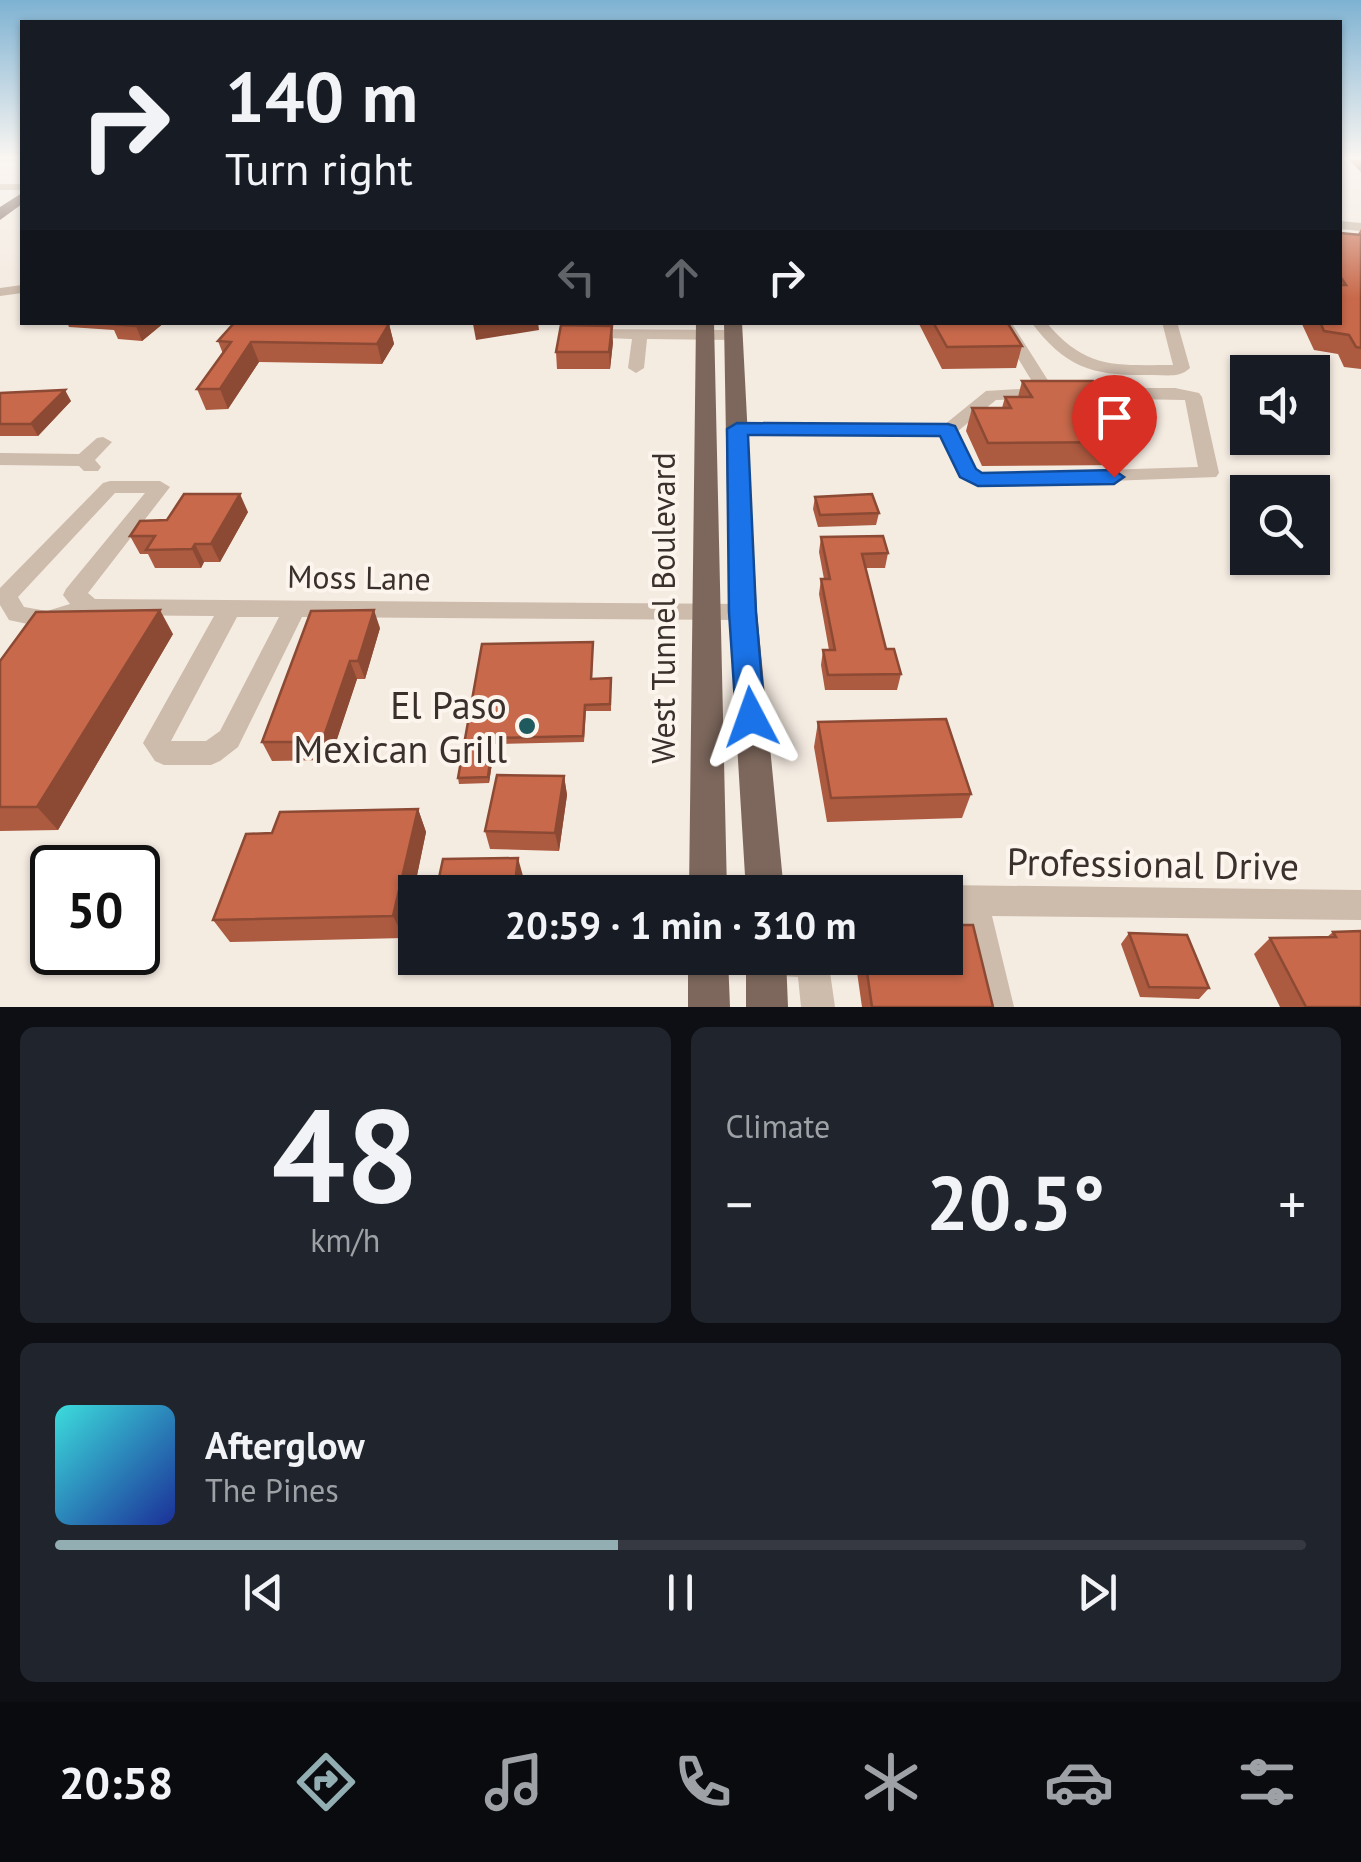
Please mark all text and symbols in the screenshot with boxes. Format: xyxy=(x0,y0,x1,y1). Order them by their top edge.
text: 140 m xyxy=(225,51,418,141)
icon: right xyxy=(60,60,190,190)
text: Turn right xyxy=(225,139,413,197)
icon: left xyxy=(549,250,604,305)
icon: ahead xyxy=(654,250,709,305)
icon: right xyxy=(759,250,814,305)
map controls xyxy=(1230,355,1330,575)
button: sound xyxy=(1230,355,1330,455)
pin xyxy=(1072,375,1157,478)
icon: arrive xyxy=(1087,390,1142,445)
street label: West Tunnel Boulevard xyxy=(642,452,684,764)
button: search xyxy=(1230,475,1330,575)
street label: Moss Lane xyxy=(287,555,431,599)
position arrow xyxy=(699,665,803,769)
place label: El Paso Mexican Grill xyxy=(293,680,507,773)
marker: El Paso Mexican Grill xyxy=(516,715,538,737)
street label: Professional Drive xyxy=(1006,836,1300,890)
speed limit sign: 50 xyxy=(30,845,160,975)
text: 20:59 · 1 min · 310 m xyxy=(505,900,856,949)
text: 48 xyxy=(272,1070,419,1238)
text: Climate xyxy=(726,1105,830,1147)
text: 20.5° xyxy=(926,1154,1105,1251)
text: − xyxy=(726,1168,753,1239)
text: + xyxy=(1278,1168,1306,1239)
text: km/h xyxy=(310,1219,380,1261)
text: Afterglow xyxy=(205,1420,365,1469)
text: The Pines xyxy=(205,1469,339,1511)
icon: previous xyxy=(236,1565,291,1620)
icon: pause xyxy=(653,1565,708,1620)
icon: next xyxy=(1070,1565,1125,1620)
icon: directions xyxy=(291,1747,361,1817)
icon: music xyxy=(479,1747,549,1817)
icon: phone xyxy=(668,1747,738,1817)
icon: climate xyxy=(856,1747,926,1817)
icon: car xyxy=(1044,1747,1114,1817)
icon: filters xyxy=(1232,1747,1302,1817)
text: 20:58 xyxy=(59,1753,173,1811)

